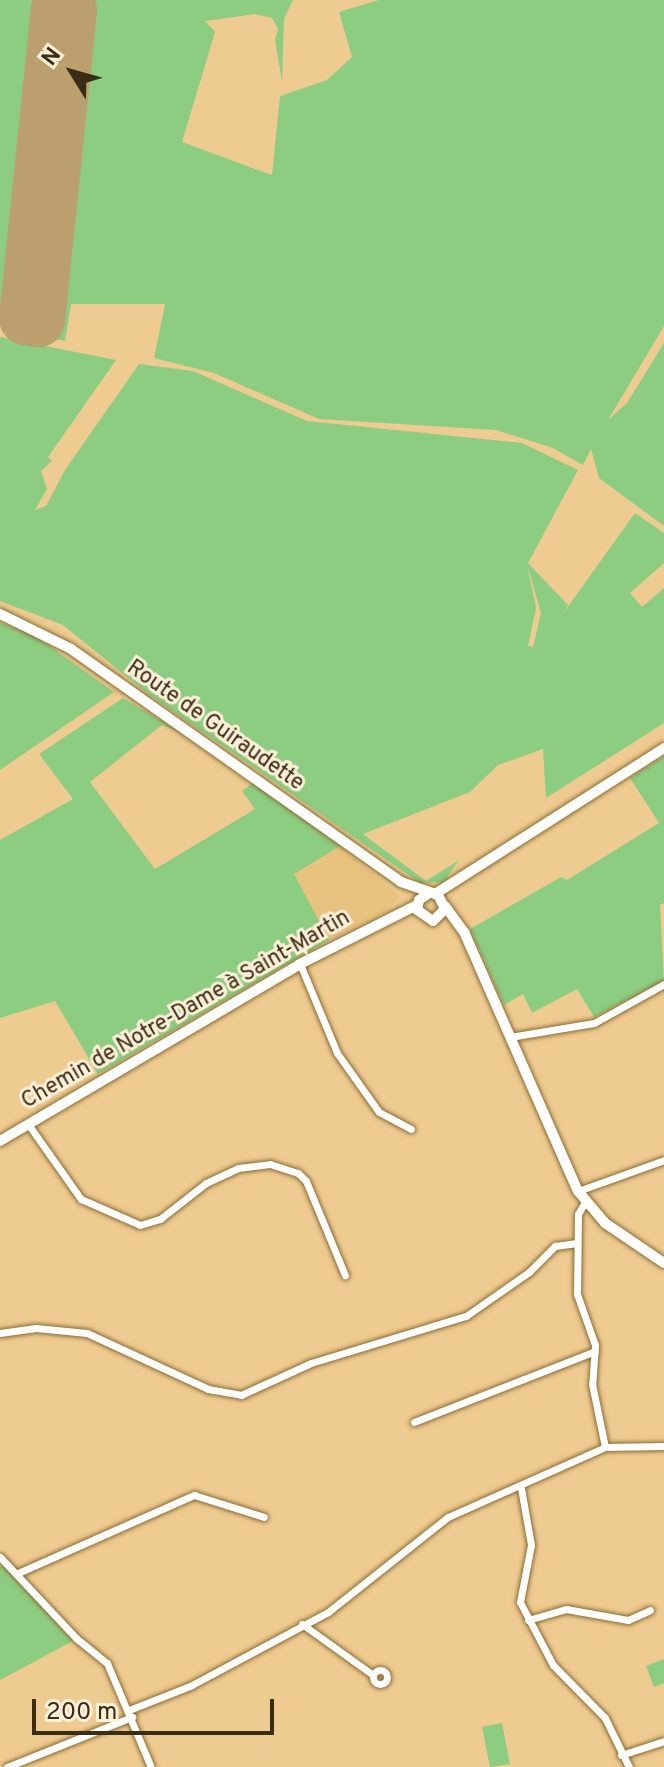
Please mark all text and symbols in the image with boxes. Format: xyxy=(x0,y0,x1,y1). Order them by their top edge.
north arrow xyxy=(32,32,112,112)
text: N xyxy=(37,43,68,72)
street label: Route de Guiraudette xyxy=(121,655,309,797)
street label: Chemin de Notre-Dame à Saint-Martin xyxy=(17,905,355,1115)
scale bar xyxy=(36,1683,278,1733)
text: 200 m xyxy=(46,1698,117,1728)

